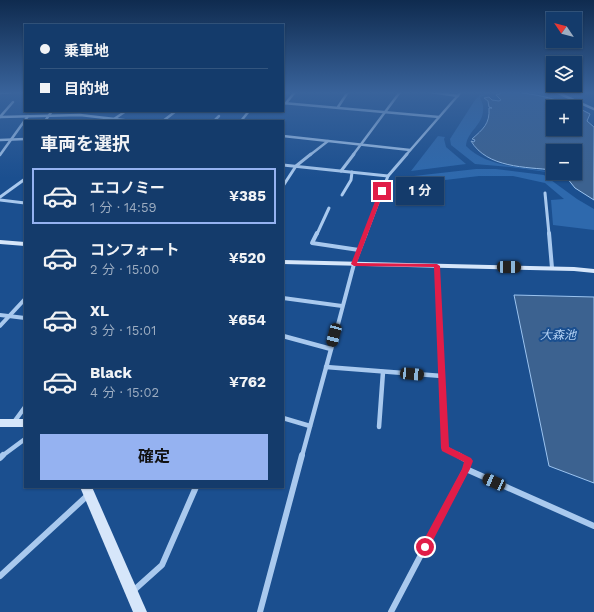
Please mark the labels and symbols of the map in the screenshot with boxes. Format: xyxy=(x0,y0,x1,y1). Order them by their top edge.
north arrow xyxy=(546,12,582,48)
callout: 1 分 xyxy=(396,177,444,205)
route end xyxy=(373,182,391,200)
car xyxy=(497,261,521,273)
car xyxy=(325,322,343,348)
water label: 大森池 xyxy=(540,328,577,342)
car xyxy=(400,367,424,381)
car xyxy=(481,472,507,492)
route start xyxy=(416,538,434,556)

